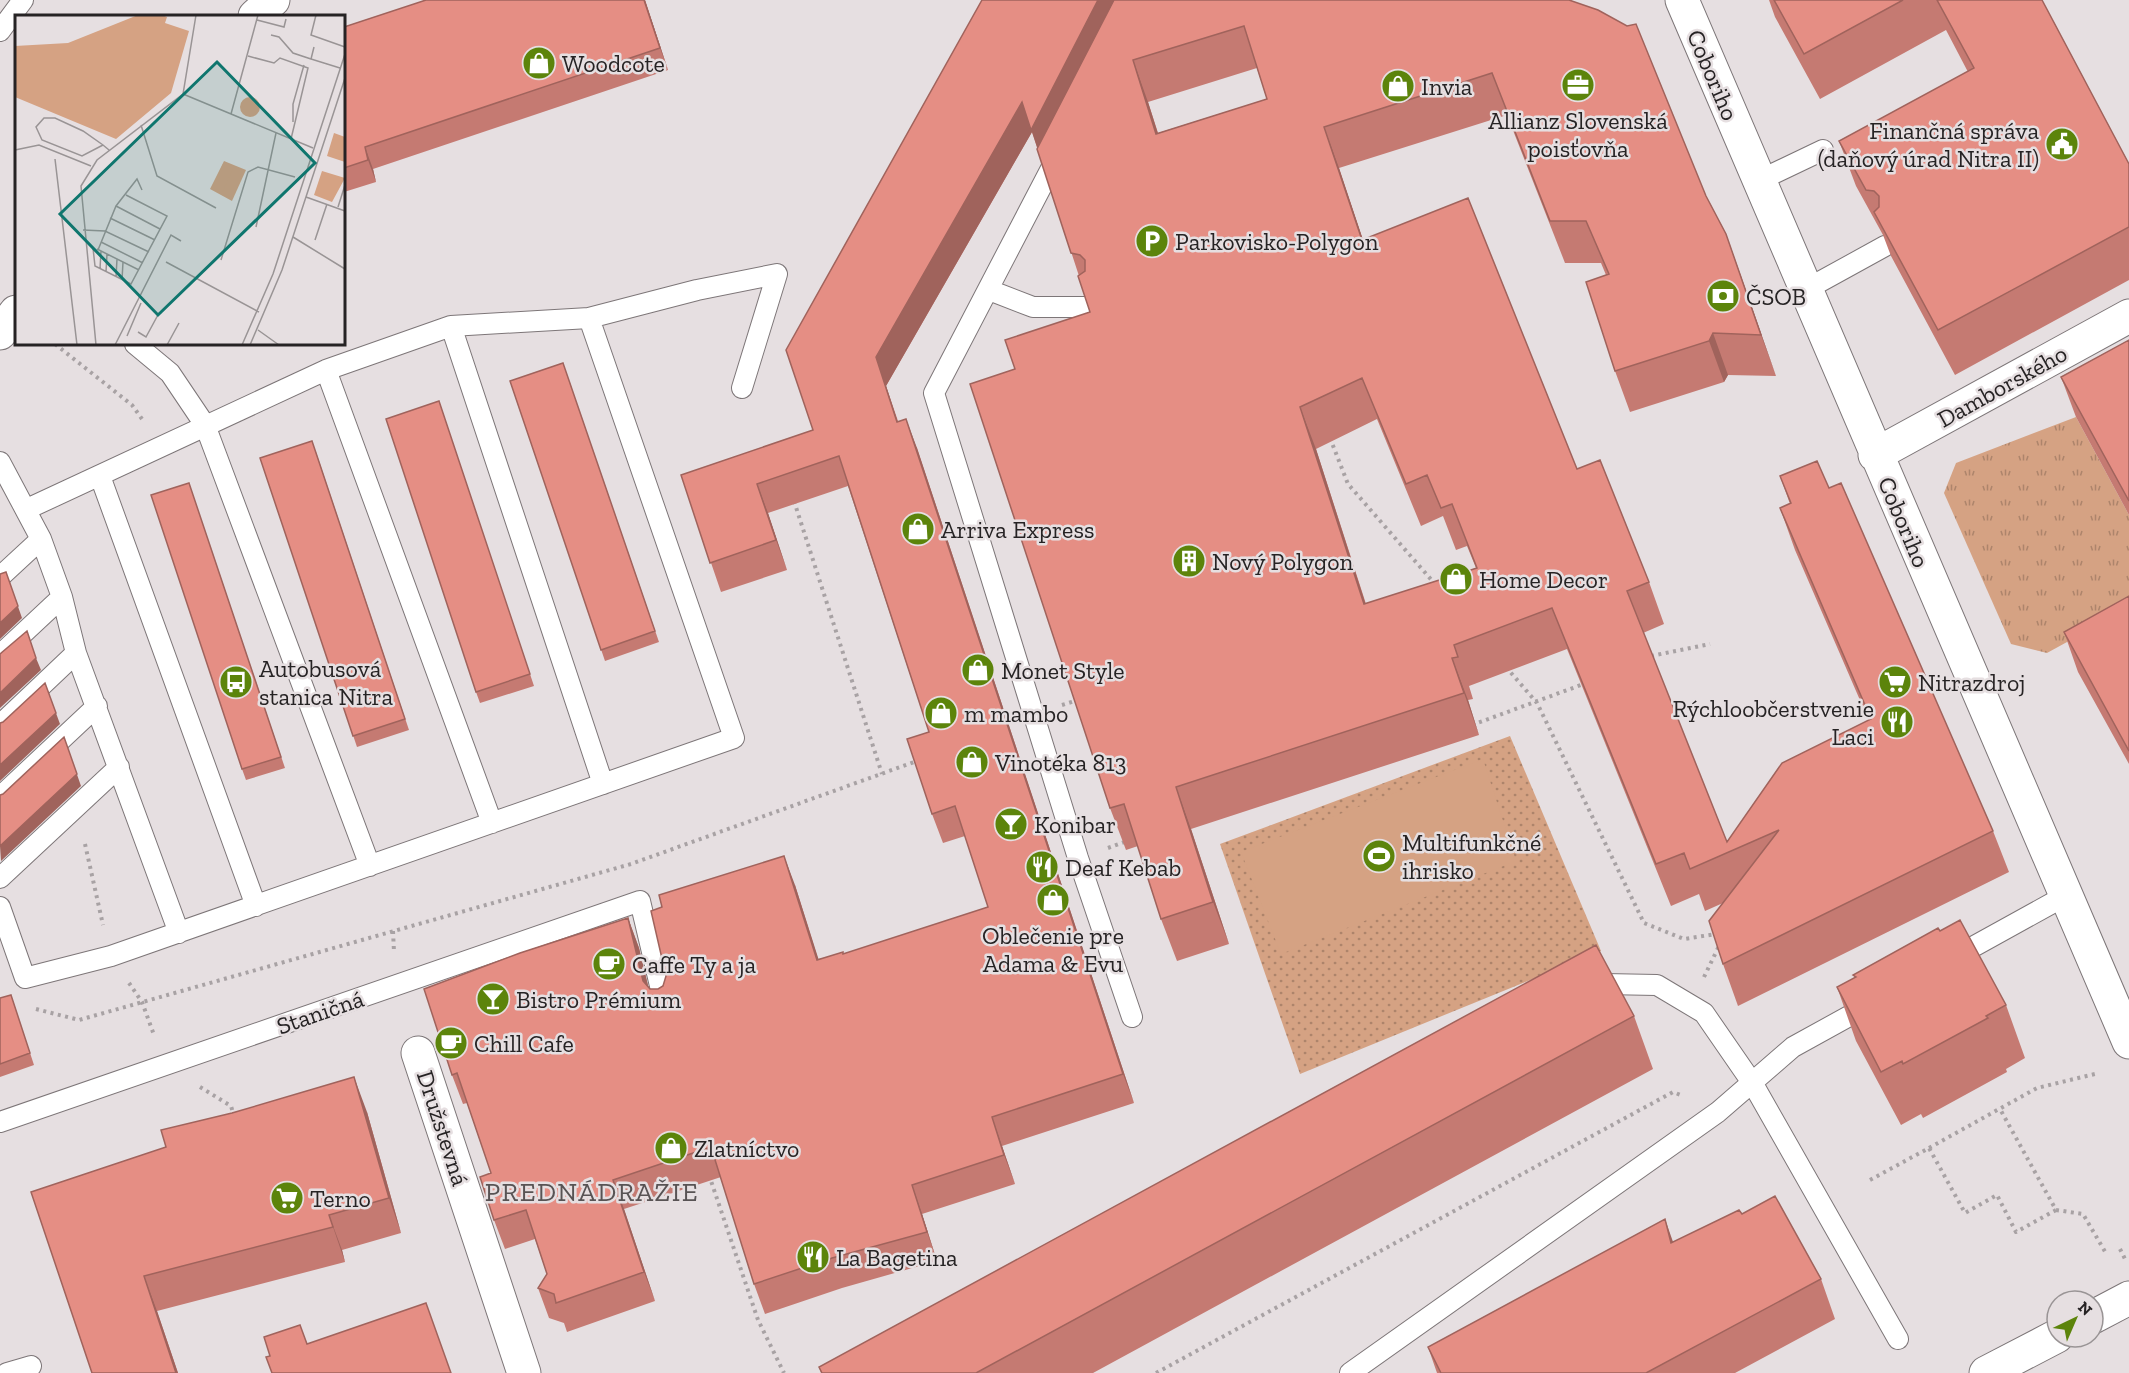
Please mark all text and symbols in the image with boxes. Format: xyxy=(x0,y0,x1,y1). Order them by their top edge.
inset map xyxy=(15,15,345,345)
street label: Coboriho xyxy=(1681,25,1745,125)
shop icon: Woodcote xyxy=(521,45,557,81)
place label: Woodcote xyxy=(562,49,665,78)
office icon: Allianz Slovenská poisťovňa xyxy=(1560,67,1596,103)
shop icon: Invia xyxy=(1380,68,1416,104)
place label: Invia xyxy=(1421,72,1473,101)
place label: Allianz Slovenská poisťovňa xyxy=(1488,106,1668,163)
place label: Finančná správa (daňový úrad Nitra II) xyxy=(1818,116,2039,173)
public building icon: Finančná správa (daňový úrad Nitra II) xyxy=(2044,126,2080,162)
parking icon: Parkovisko-Polygon xyxy=(1134,223,1170,259)
place label: Parkovisko-Polygon xyxy=(1175,227,1379,256)
bank icon: ČSOB xyxy=(1705,278,1741,314)
place label: ČSOB xyxy=(1746,282,1806,311)
street label: Damborského xyxy=(1932,338,2072,434)
street label: Coboriho xyxy=(1872,472,1936,572)
shop icon: Arriva Express xyxy=(900,511,936,547)
place label: Arriva Express xyxy=(941,515,1094,544)
building icon: Nový Polygon xyxy=(1171,543,1207,579)
place label: Nový Polygon xyxy=(1212,547,1354,576)
shop icon: Home Decor xyxy=(1438,561,1474,597)
place label: Home Decor xyxy=(1479,565,1608,594)
shop icon: Monet Style xyxy=(960,652,996,688)
place label: Autobusová stanica Nitra xyxy=(259,654,394,711)
place label: Monet Style xyxy=(1001,656,1125,685)
bus stop icon: Autobusová stanica Nitra xyxy=(218,664,254,700)
supermarket icon: Nitrazdroj xyxy=(1877,664,1913,700)
place label: Nitrazdroj xyxy=(1918,668,2025,697)
place label: Rýchloobčerstvenie Laci xyxy=(1672,694,1874,751)
shop icon: m mambo xyxy=(923,695,959,731)
place label: m mambo xyxy=(964,699,1068,728)
restaurant icon: Rýchloobčerstvenie Laci xyxy=(1879,704,1915,740)
shop icon: Vinotéka 813 xyxy=(954,744,990,780)
place label: Vinotéka 813 xyxy=(994,748,1126,777)
bar icon: Konibar xyxy=(993,806,1029,842)
place label: Konibar xyxy=(1034,810,1116,839)
place label: Multifunkčné ihrisko xyxy=(1402,828,1541,885)
sports icon: Multifunkčné ihrisko xyxy=(1361,838,1397,874)
restaurant icon: Deaf Kebab xyxy=(1024,849,1060,885)
place label: Deaf Kebab xyxy=(1065,853,1181,882)
shop icon: Oblečenie pre Adama & Evu xyxy=(1035,882,1071,918)
place label: Oblečenie pre Adama & Evu xyxy=(982,921,1124,978)
cafe icon: Caffe Ty a ja xyxy=(591,946,627,982)
place label: Caffe Ty a ja xyxy=(632,950,757,979)
bar icon: Bistro Prémium xyxy=(475,981,511,1017)
street label: Staničná xyxy=(273,983,368,1040)
place label: Bistro Prémium xyxy=(516,985,682,1014)
cafe icon: Chill Cafe xyxy=(433,1025,469,1061)
place label: Chill Cafe xyxy=(474,1029,574,1058)
street label: Družstevná xyxy=(411,1067,475,1190)
shop icon: Zlatníctvo xyxy=(653,1130,689,1166)
place label: Zlatníctvo xyxy=(694,1134,799,1163)
district label: PREDNÁDRAŽIE xyxy=(485,1176,699,1208)
supermarket icon: Terno xyxy=(269,1180,305,1216)
place label: Terno xyxy=(310,1184,371,1213)
restaurant icon: La Bagetina xyxy=(795,1239,831,1275)
place label: La Bagetina xyxy=(836,1243,958,1272)
north arrow xyxy=(2045,1289,2105,1349)
text: N xyxy=(2074,1298,2096,1320)

